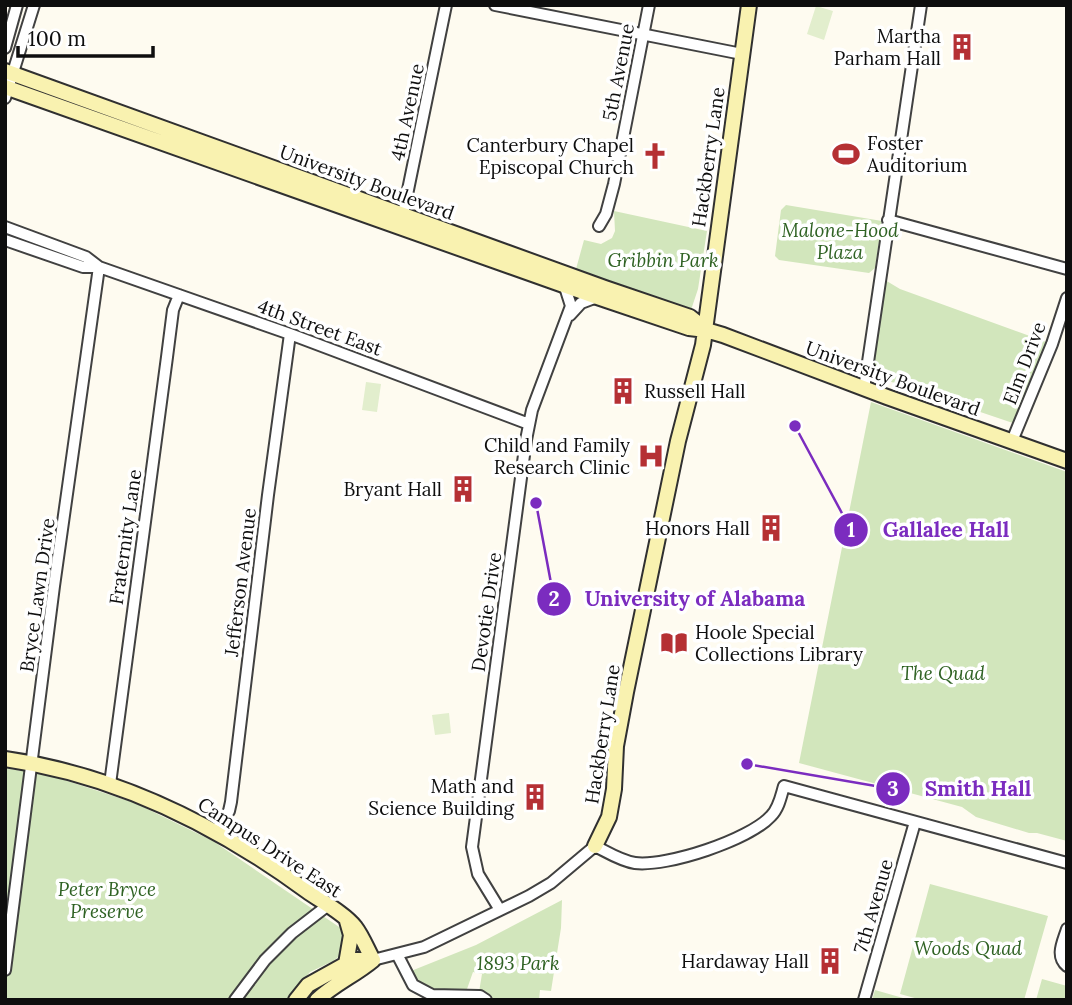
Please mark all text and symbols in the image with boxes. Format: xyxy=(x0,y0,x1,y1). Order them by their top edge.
scale bar xyxy=(18,14,152,58)
street label: 5th Avenue xyxy=(597,21,639,123)
place label: Martha Parham Hall xyxy=(834,24,941,70)
text: 100 m xyxy=(28,25,86,52)
building icon: Martha Parham Hall xyxy=(947,32,977,62)
street label: 4th Avenue xyxy=(385,61,429,163)
street label: Hackberry Lane xyxy=(686,86,730,228)
place label: Foster Auditorium xyxy=(866,131,968,177)
place label: Canterbury Chapel Episcopal Church xyxy=(466,133,634,179)
street label: University Boulevard xyxy=(276,139,458,225)
sports icon: Foster Auditorium xyxy=(831,139,861,169)
church icon: Canterbury Chapel Episcopal Church xyxy=(640,141,670,171)
park label: Malone-Hood Plaza xyxy=(781,218,899,264)
park label: Gribbin Park xyxy=(607,248,719,272)
street label: 4th Street East xyxy=(255,293,386,361)
street label: Elm Drive xyxy=(997,318,1051,408)
street label: University Boulevard xyxy=(802,335,984,421)
building icon: Russell Hall xyxy=(608,376,638,406)
place label: Russell Hall xyxy=(644,379,745,403)
place label: Child and Family Research Clinic xyxy=(484,433,630,479)
hospital icon: Child and Family Research Clinic xyxy=(636,441,666,471)
street label: Fraternity Lane xyxy=(104,468,146,606)
building icon: Bryant Hall xyxy=(448,474,478,504)
place label: Bryant Hall xyxy=(343,477,442,501)
street label: Jefferson Avenue xyxy=(219,506,261,659)
callout: Gallalee Hall xyxy=(834,509,1023,551)
building icon: Honors Hall xyxy=(756,513,786,543)
street label: Bryce Lawn Drive xyxy=(14,516,60,674)
place label: Honors Hall xyxy=(645,516,750,540)
text: 1 xyxy=(847,516,855,543)
text: Gallalee Hall xyxy=(883,516,1010,543)
street label: Devotie Drive xyxy=(466,551,506,673)
callout: University of Alabama xyxy=(536,578,820,620)
text: 2 xyxy=(548,585,560,612)
text: University of Alabama xyxy=(585,585,805,612)
place label: Hoole Special Collections Library xyxy=(695,620,863,666)
library icon: Hoole Special Collections Library xyxy=(659,628,689,658)
park label: The Quad xyxy=(901,661,986,685)
street label: Hackberry Lane xyxy=(579,662,625,806)
callout: Smith Hall xyxy=(876,768,1045,810)
place label: Math and Science Building xyxy=(368,774,514,820)
text: 3 xyxy=(887,775,899,802)
text: Smith Hall xyxy=(925,775,1032,802)
building icon: Math and Science Building xyxy=(520,782,550,812)
street label: Campus Drive East xyxy=(194,792,347,903)
street label: 7th Avenue xyxy=(848,856,898,956)
park label: Peter Bryce Preserve xyxy=(58,877,156,923)
park label: Woods Quad xyxy=(914,936,1023,960)
building icon: Hardaway Hall xyxy=(815,946,845,976)
place label: Hardaway Hall xyxy=(681,949,809,973)
park label: 1893 Park xyxy=(476,951,560,975)

